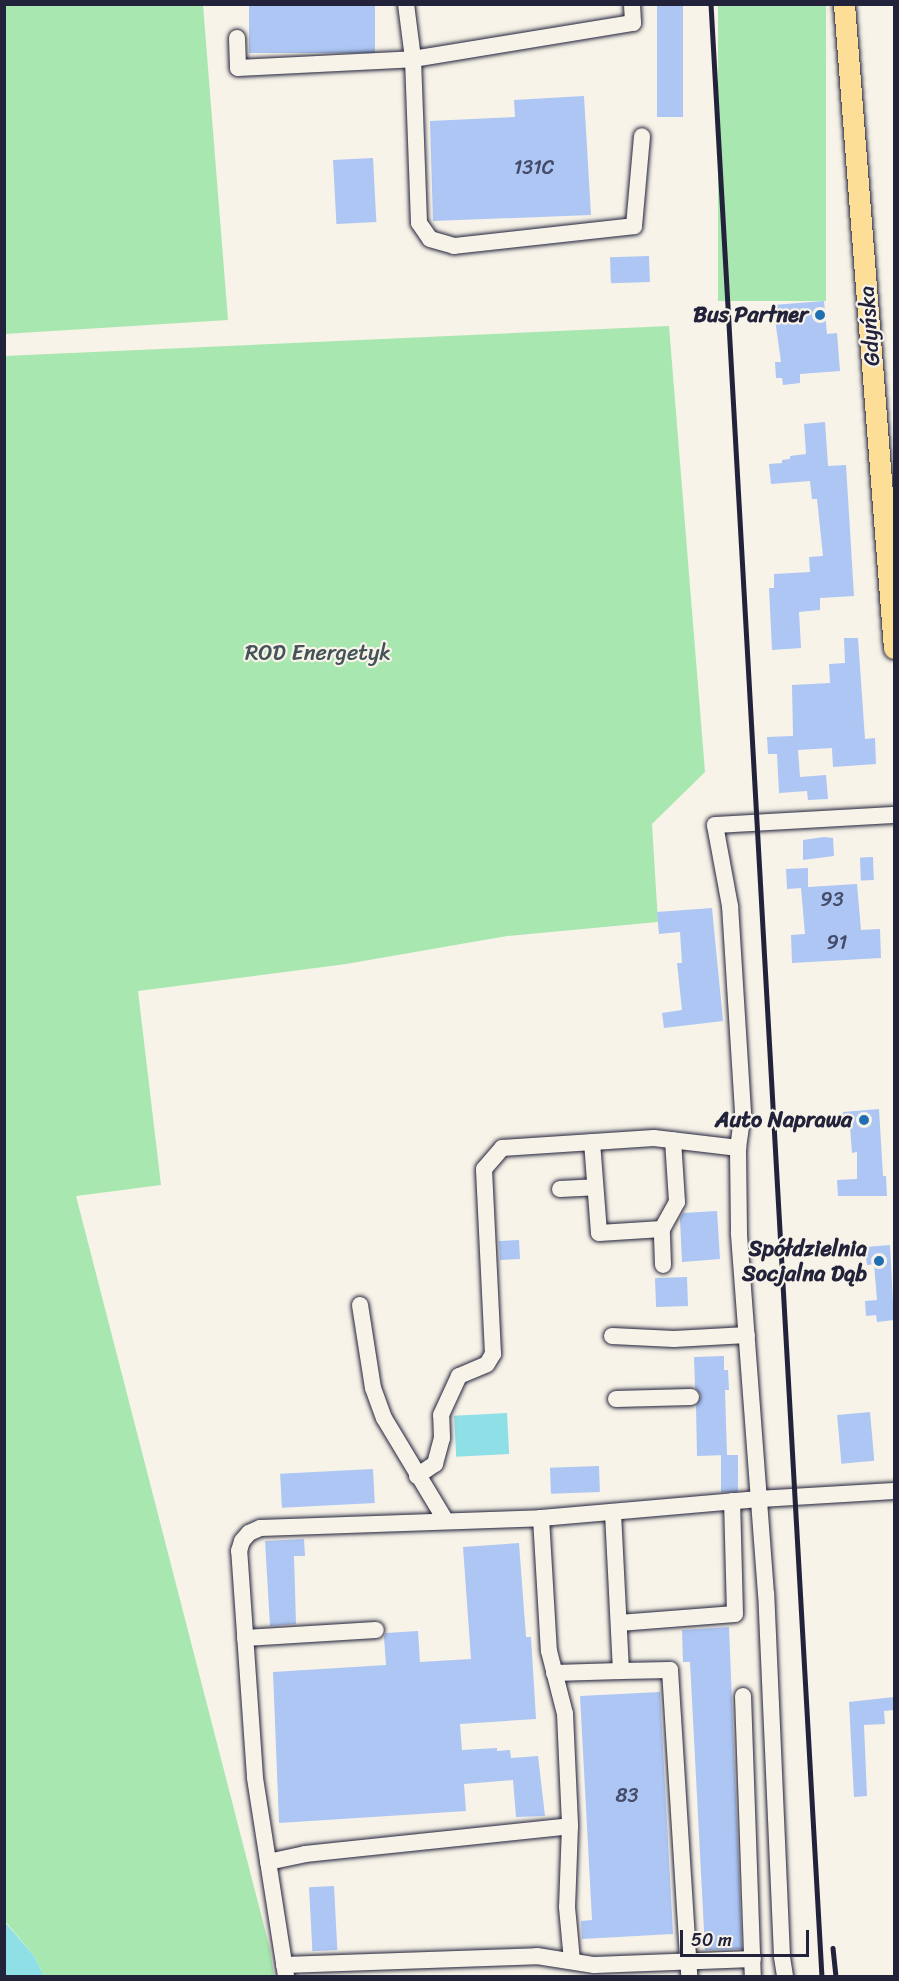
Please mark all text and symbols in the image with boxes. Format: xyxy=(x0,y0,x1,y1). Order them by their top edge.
house number: 131C xyxy=(514,155,554,179)
street label: Gdyńska xyxy=(853,285,885,367)
place label: Bus Partner xyxy=(691,302,808,328)
marker: Bus Partner xyxy=(813,308,827,322)
park label: ROD Energetyk xyxy=(245,640,391,666)
house number: 93 xyxy=(820,887,844,911)
house number: 91 xyxy=(827,930,847,954)
place label: Auto Naprawa xyxy=(715,1107,852,1133)
marker: Auto Naprawa xyxy=(857,1113,871,1127)
place label: Spółdzielnia Socjalna Dąb xyxy=(742,1235,867,1286)
marker: Spółdzielnia Socjalna Dąb xyxy=(872,1254,886,1268)
house number: 83 xyxy=(615,1783,639,1807)
scale bar xyxy=(683,1918,812,1956)
text: 50 m xyxy=(691,1924,732,1956)

